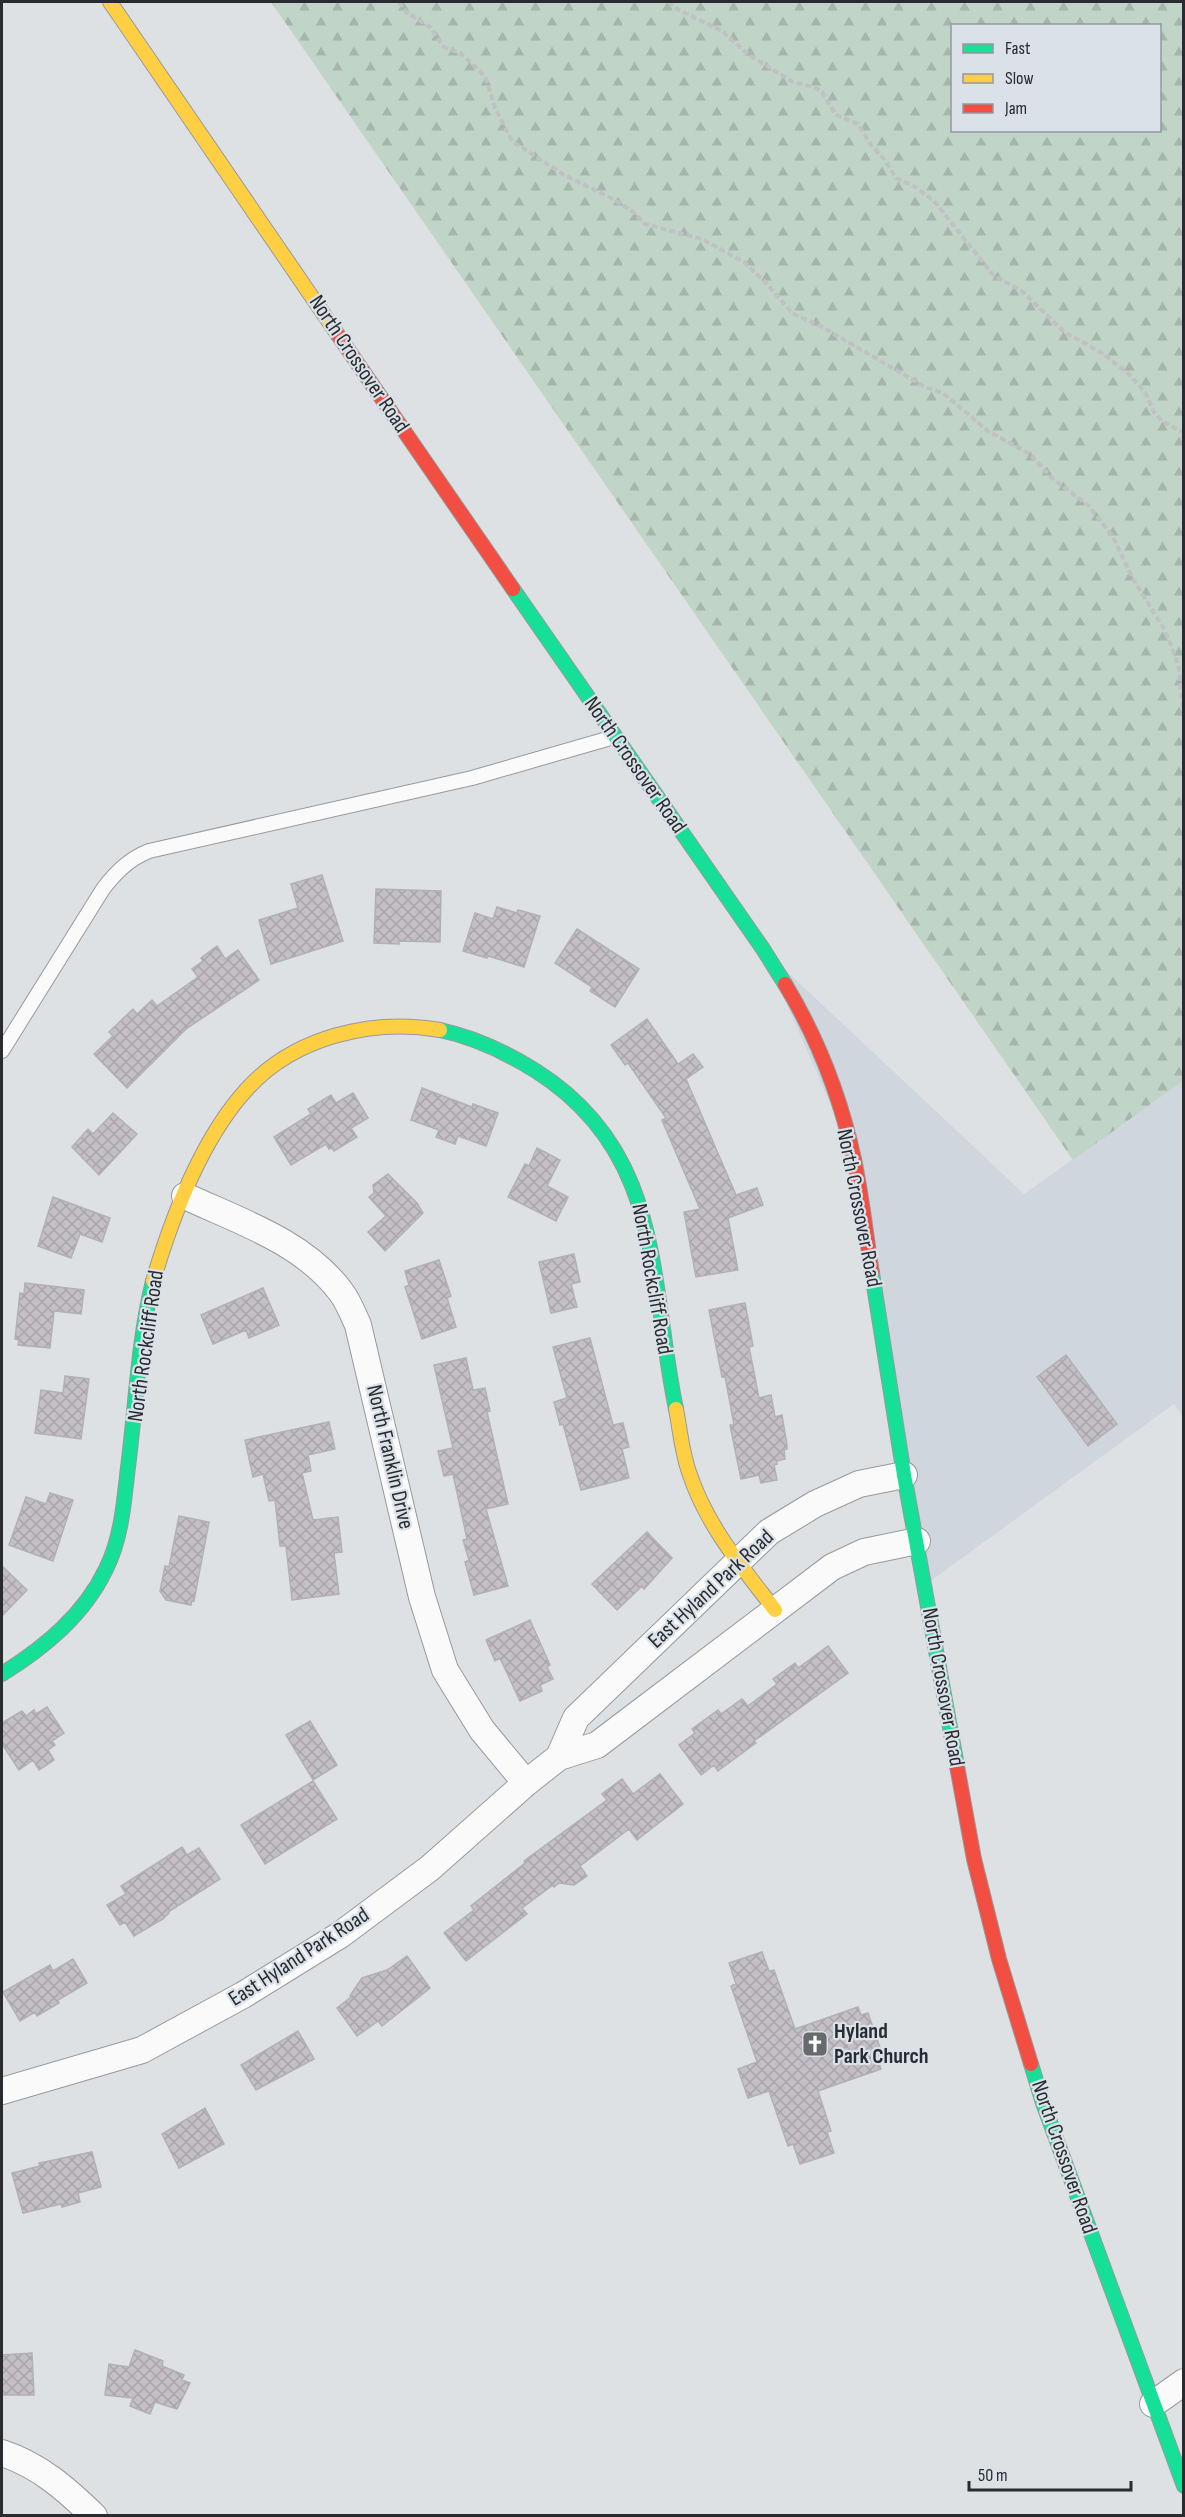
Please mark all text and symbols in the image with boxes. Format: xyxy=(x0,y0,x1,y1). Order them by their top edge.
legend xyxy=(951,24,1161,132)
text: Fast xyxy=(1005,38,1031,59)
text: Slow xyxy=(1005,68,1034,89)
text: Jam xyxy=(1004,98,1027,119)
street label: North Crossover Road xyxy=(303,290,415,438)
street label: North Crossover Road xyxy=(578,692,692,838)
street label: North Crossover Road xyxy=(830,1127,888,1289)
street label: North Rockcliff Road xyxy=(625,1201,679,1357)
street label: North Rockcliff Road xyxy=(122,1269,170,1423)
street label: North Franklin Drive xyxy=(360,1382,420,1532)
street label: East Hyland Park Road xyxy=(643,1524,779,1654)
street label: North Crossover Road xyxy=(916,1606,970,1768)
street label: East Hyland Park Road xyxy=(224,1902,374,2012)
place label: Hyland Park Church xyxy=(834,2018,929,2070)
church icon: Hyland Park Church xyxy=(800,2029,830,2059)
street label: North Crossover Road xyxy=(1025,2077,1103,2237)
scale bar xyxy=(969,2454,1131,2492)
text: 50 m xyxy=(978,2465,1008,2486)

